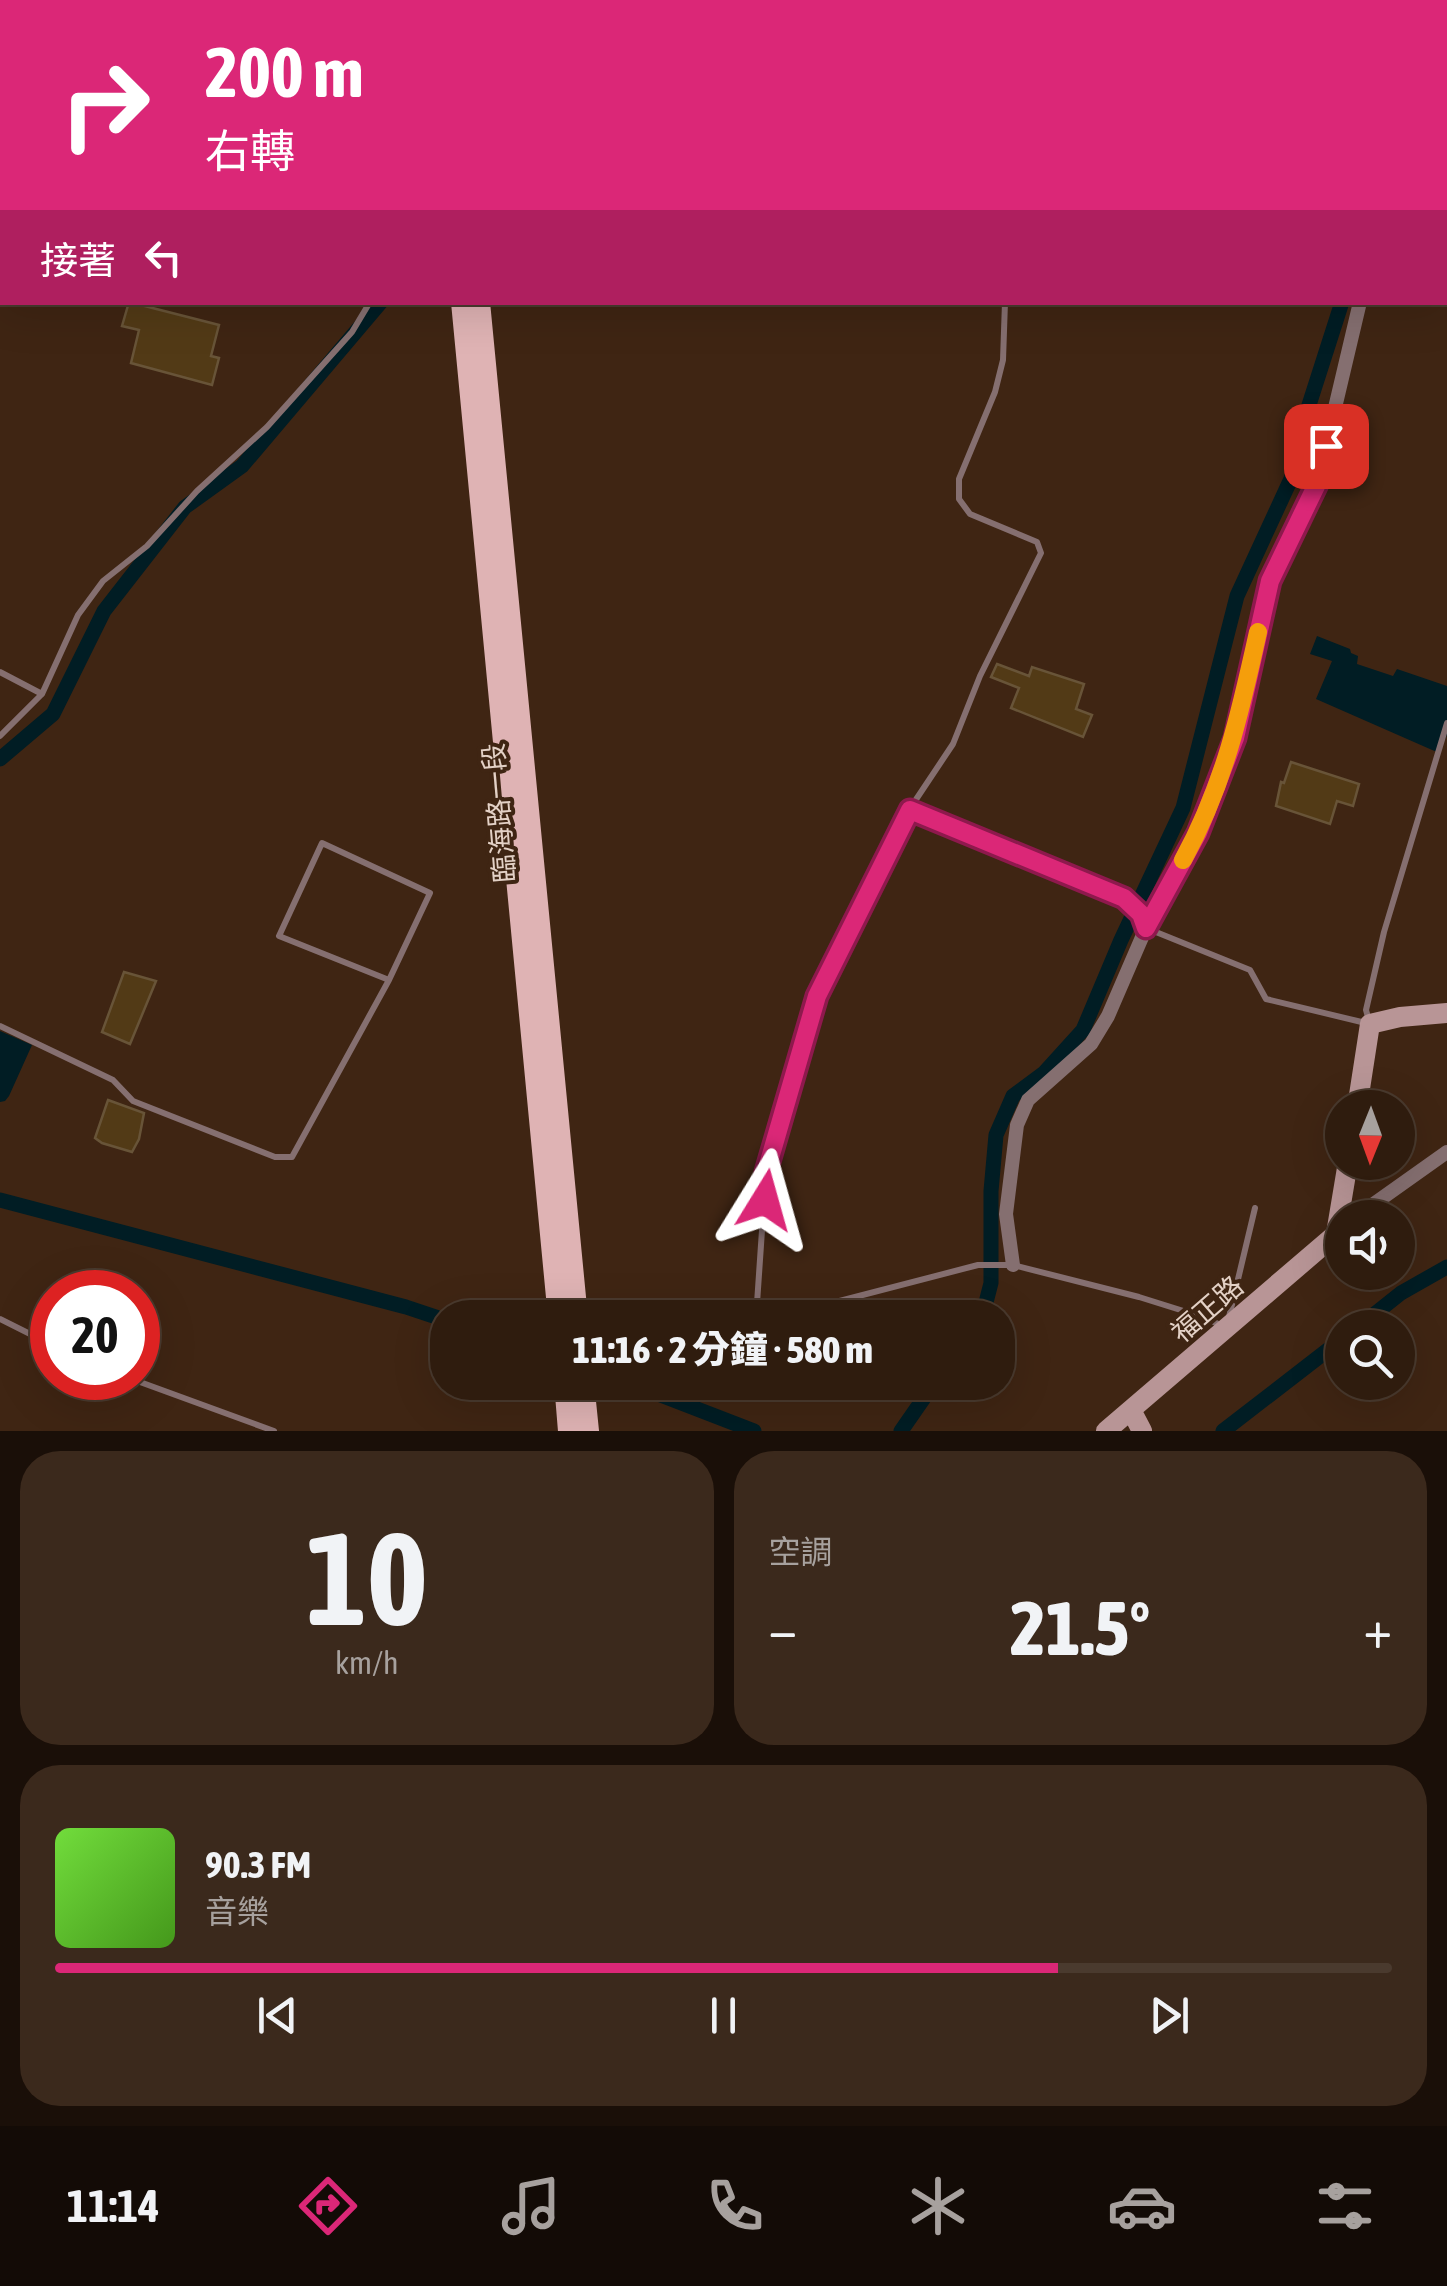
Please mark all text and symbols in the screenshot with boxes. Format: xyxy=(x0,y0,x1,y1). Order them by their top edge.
text: 200 m xyxy=(205,32,364,112)
icon: right xyxy=(40,40,170,170)
text: 右轉 xyxy=(205,125,295,177)
icon: left xyxy=(136,230,191,285)
text: 接著 xyxy=(40,239,116,282)
pin xyxy=(1284,404,1369,489)
icon: arrive xyxy=(1299,419,1354,474)
street label: 臨海路一段 xyxy=(477,742,521,884)
north arrow xyxy=(1325,1090,1415,1180)
map controls xyxy=(1325,1090,1415,1400)
position arrow xyxy=(713,1148,817,1252)
button: sound xyxy=(1325,1200,1415,1290)
street label: 福正路 xyxy=(1165,1269,1249,1349)
speed limit sign: 20 xyxy=(30,1270,160,1400)
button: search xyxy=(1325,1310,1415,1400)
text: 11:16 · 2 分鐘 · 580 m xyxy=(572,1328,873,1371)
text: 10 xyxy=(306,1504,428,1653)
text: 空調 xyxy=(769,1533,833,1570)
text: 21.5° xyxy=(1010,1585,1150,1671)
text: − xyxy=(769,1597,797,1660)
text: + xyxy=(1363,1597,1392,1660)
text: km/h xyxy=(335,1644,398,1681)
text: 90.3 FM xyxy=(205,1843,311,1886)
text: 音樂 xyxy=(205,1893,269,1930)
icon: previous xyxy=(250,1988,305,2043)
icon: pause xyxy=(696,1988,751,2043)
icon: next xyxy=(1142,1988,1197,2043)
icon: directions xyxy=(293,2171,363,2241)
icon: music xyxy=(496,2171,566,2241)
icon: phone xyxy=(700,2171,770,2241)
icon: climate xyxy=(903,2171,973,2241)
icon: car xyxy=(1107,2171,1177,2241)
icon: filters xyxy=(1310,2171,1380,2241)
text: 11:14 xyxy=(67,2180,159,2232)

